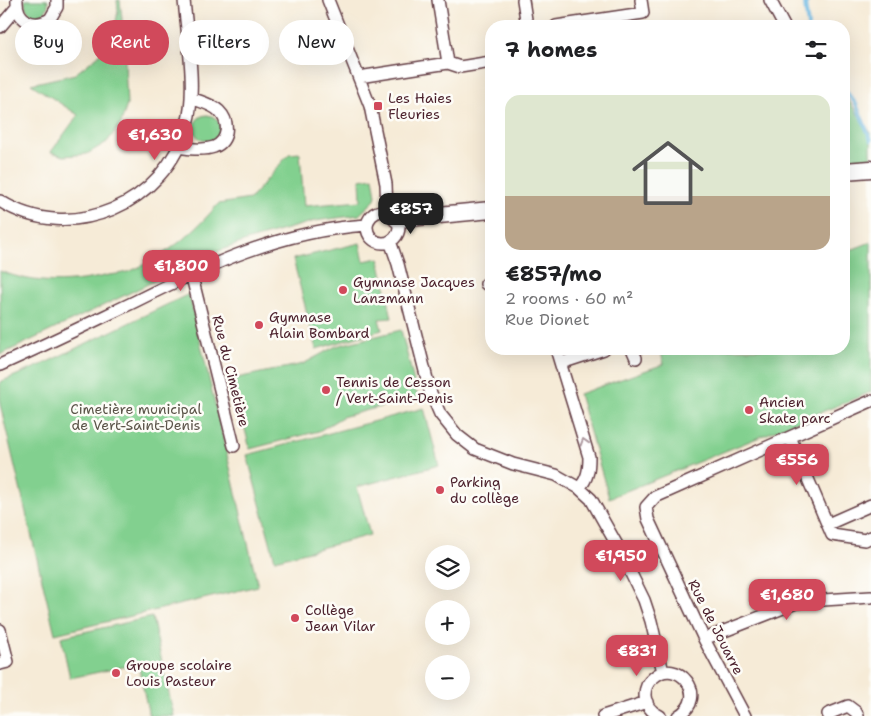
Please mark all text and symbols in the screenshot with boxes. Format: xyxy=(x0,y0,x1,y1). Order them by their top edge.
chip: Buy xyxy=(15,20,82,65)
chip: Rent xyxy=(92,20,169,65)
chip: Filters xyxy=(179,20,269,65)
chip: New xyxy=(279,20,354,65)
text: 7 homes xyxy=(505,36,597,64)
icon: filters xyxy=(802,36,830,64)
place label: Les Haies Fleuries xyxy=(388,89,452,123)
marker: Les Haies Fleuries xyxy=(372,100,384,112)
pin: €1,630 xyxy=(114,119,196,161)
text: €1,630 xyxy=(128,124,182,145)
icon: home xyxy=(623,128,713,218)
pin: €857 xyxy=(381,192,441,235)
text: €857 xyxy=(389,198,433,219)
pin: €1,800 xyxy=(140,250,222,292)
text: €1,800 xyxy=(154,255,208,276)
text: €857/mo xyxy=(505,260,602,288)
place label: Gymnase Jacques Lanzmann xyxy=(353,273,475,307)
marker: Gymnase Jacques Lanzmann xyxy=(337,284,349,296)
text: 2 rooms · 60 m² xyxy=(505,288,633,309)
place label: Gymnase Alain Bombard xyxy=(269,308,369,342)
text: Rue Dionet xyxy=(505,309,589,330)
street label: Rue du Cimetière xyxy=(208,313,254,429)
marker: Gymnase Alain Bombard xyxy=(253,319,265,331)
place label: Tennis de Cesson / Vert-Saint-Denis xyxy=(336,373,453,407)
marker: Tennis de Cesson / Vert-Saint-Denis xyxy=(320,384,332,396)
place label: Ancien Skate parc xyxy=(759,393,831,427)
park label: Cimetière municipal de Vert-Saint-Denis xyxy=(70,400,202,434)
marker: Ancien Skate parc xyxy=(743,404,755,416)
one-way arrow xyxy=(580,439,590,447)
pin: €556 xyxy=(767,444,827,486)
text: €556 xyxy=(776,449,818,470)
place label: Parking du collège xyxy=(450,473,519,507)
marker: Parking du collège xyxy=(434,484,446,496)
pin: €1,950 xyxy=(580,540,662,582)
map controls xyxy=(425,545,470,700)
button: layers xyxy=(425,545,470,590)
text: €1,950 xyxy=(595,545,647,566)
street label: Rue de Jouarre xyxy=(684,576,748,678)
pin: €1,680 xyxy=(746,578,828,621)
text: €1,680 xyxy=(760,584,814,605)
button: + xyxy=(425,600,470,645)
place label: Collège Jean Vilar xyxy=(305,601,376,635)
marker: Collège Jean Vilar xyxy=(289,612,301,624)
pin: €831 xyxy=(607,634,667,677)
text: €831 xyxy=(617,640,657,661)
button: − xyxy=(425,655,470,700)
place label: Groupe scolaire Louis Pasteur xyxy=(126,656,232,690)
marker: Groupe scolaire Louis Pasteur xyxy=(110,667,122,679)

